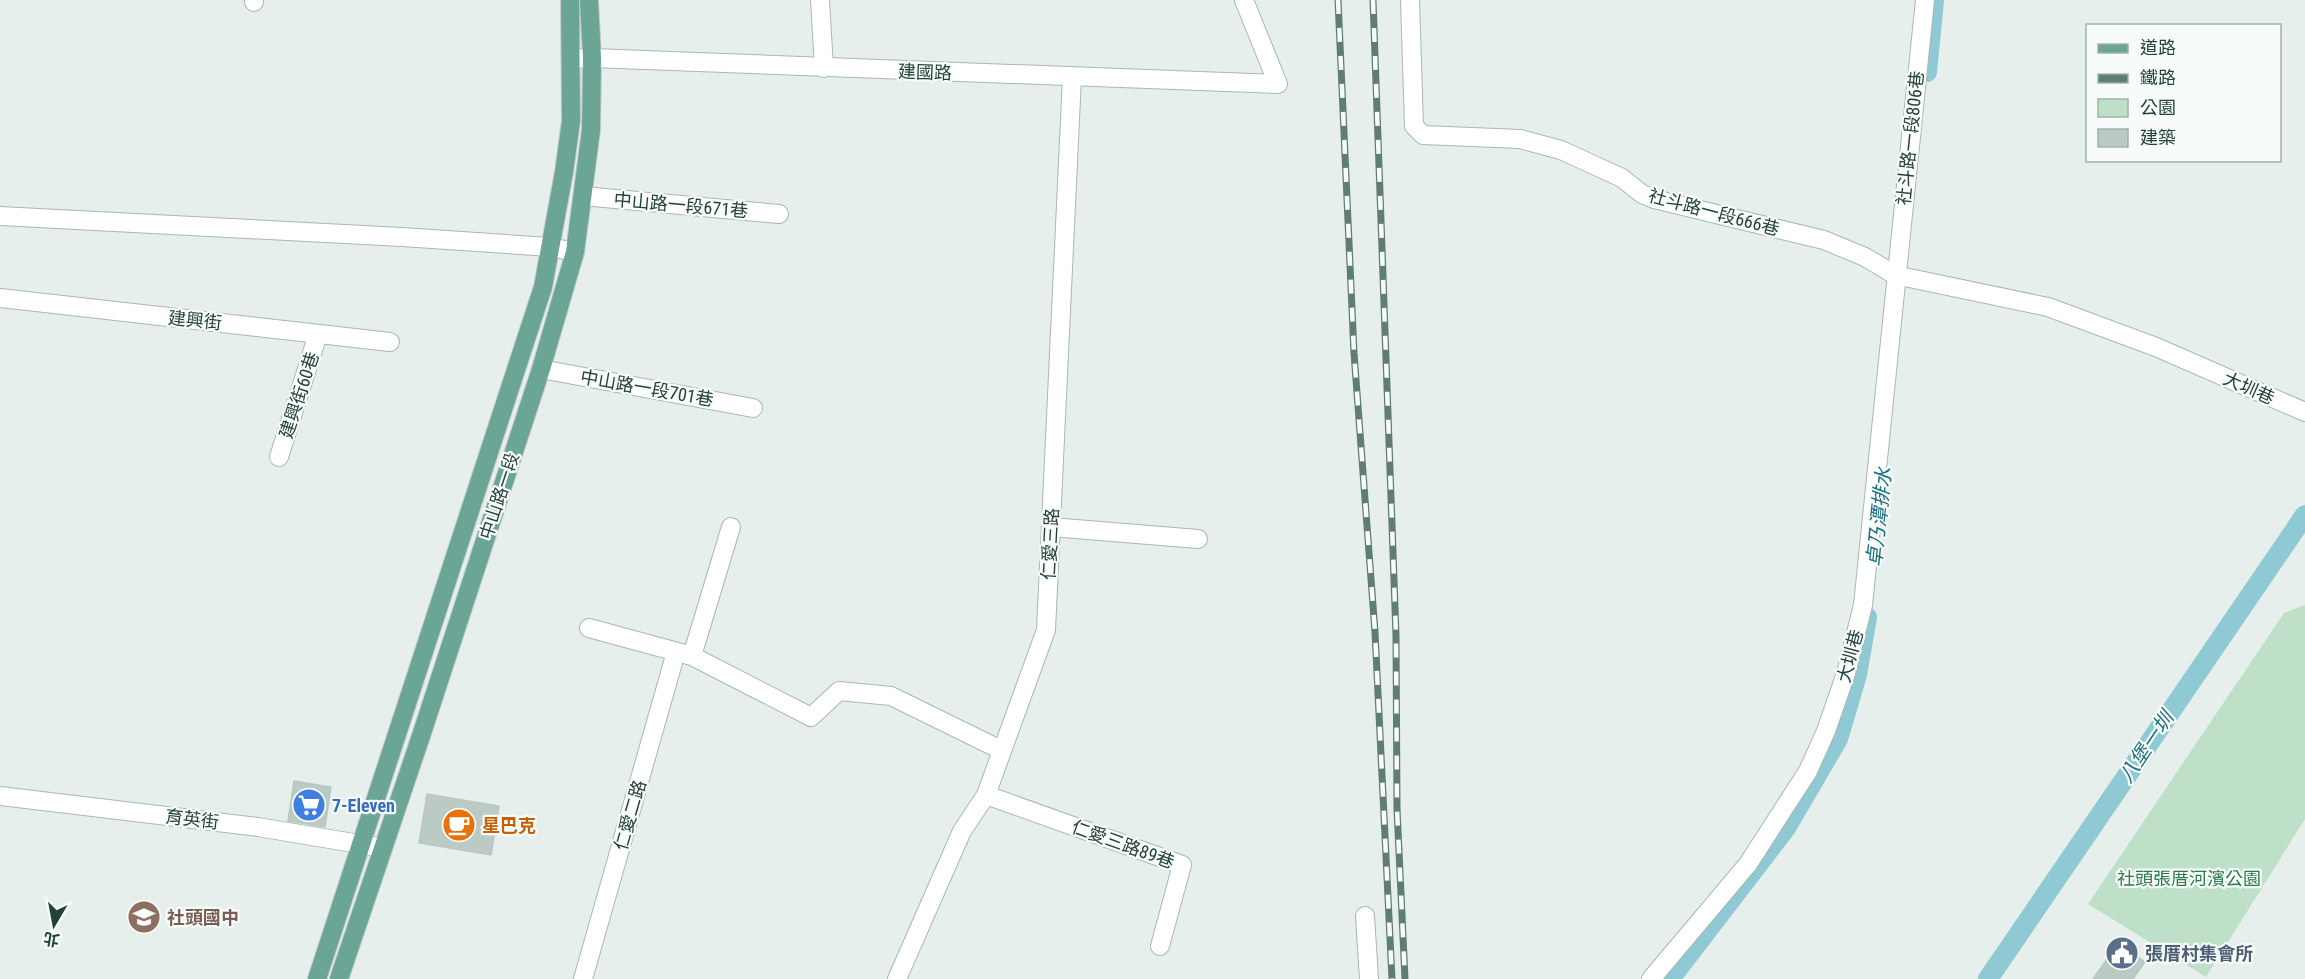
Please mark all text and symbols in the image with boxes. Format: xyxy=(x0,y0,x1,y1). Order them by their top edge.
legend xyxy=(2086,24,2281,162)
text: 道路 xyxy=(2140,37,2176,58)
street label: 建國路 xyxy=(898,61,952,83)
text: 鐵路 xyxy=(2140,67,2176,88)
street label: 社斗路一段806巷 xyxy=(1893,70,1927,206)
text: 公園 xyxy=(2140,97,2176,118)
text: 建築 xyxy=(2140,127,2176,148)
street label: 社斗路一段666巷 xyxy=(1646,184,1782,240)
street label: 中山路一段671巷 xyxy=(613,189,749,221)
street label: 建興街 xyxy=(167,307,223,333)
street label: 建興街60巷 xyxy=(275,349,323,441)
street label: 中山路一段701巷 xyxy=(579,366,715,410)
street label: 大圳巷 xyxy=(2220,367,2278,409)
street label: 中山路一段 xyxy=(475,450,523,542)
water label: 卓乃潭排水 xyxy=(1862,465,1896,568)
street label: 仁愛三路 xyxy=(1038,507,1062,581)
street label: 大圳巷 xyxy=(1833,627,1867,685)
water label: 八堡一圳 xyxy=(2114,705,2180,787)
street label: 仁愛二路 xyxy=(610,778,650,852)
supermarket icon: 7-Eleven xyxy=(291,787,327,823)
place label: 7-Eleven xyxy=(332,795,395,816)
street label: 育英街 xyxy=(164,805,220,833)
cafe icon: 星巴克 xyxy=(441,807,477,843)
place label: 星巴克 xyxy=(482,815,536,836)
street label: 仁愛三路89巷 xyxy=(1069,816,1177,872)
park label: 社頭張厝河濱公園 xyxy=(2117,868,2261,889)
north arrow xyxy=(24,895,84,955)
school or university icon: 社頭國中 xyxy=(126,899,162,935)
place label: 社頭國中 xyxy=(167,907,239,928)
text: 北 xyxy=(42,929,61,950)
public building icon: 張厝村集會所 xyxy=(2104,935,2140,971)
place label: 張厝村集會所 xyxy=(2145,943,2253,964)

